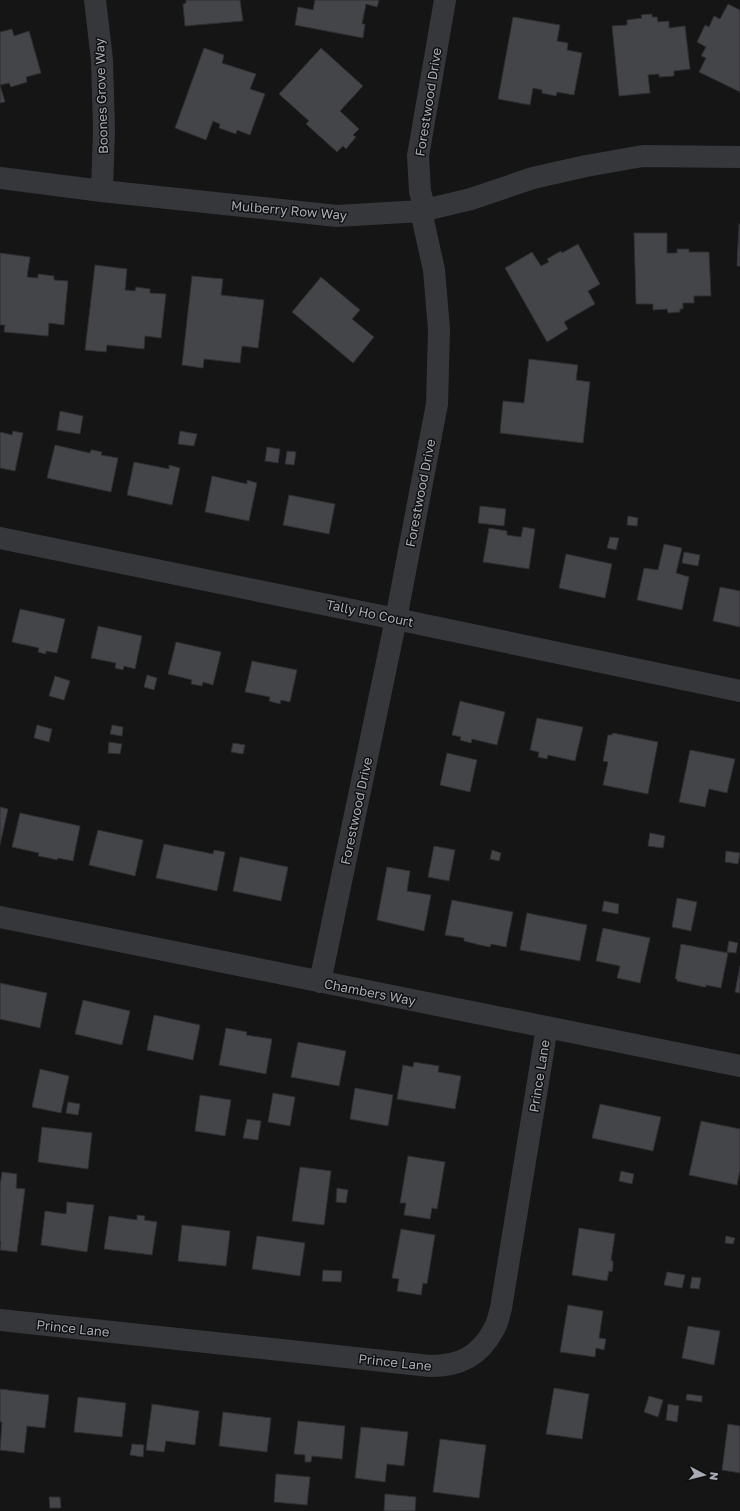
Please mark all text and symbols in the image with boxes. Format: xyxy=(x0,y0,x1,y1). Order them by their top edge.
street label: Boones Grove Way xyxy=(91,37,111,154)
street label: Forestwood Drive xyxy=(412,47,444,157)
street label: Mulberry Row Way xyxy=(230,197,348,223)
street label: Forestwood Drive xyxy=(402,438,438,548)
street label: Tally Ho Court xyxy=(325,596,415,630)
street label: Forestwood Drive xyxy=(337,756,375,866)
street label: Chambers Way xyxy=(323,975,418,1009)
street label: Prince Lane xyxy=(525,1039,553,1113)
street label: Prince Lane xyxy=(36,1316,110,1340)
street label: Prince Lane xyxy=(358,1350,432,1374)
north arrow xyxy=(684,1455,724,1495)
text: N xyxy=(707,1471,721,1481)

